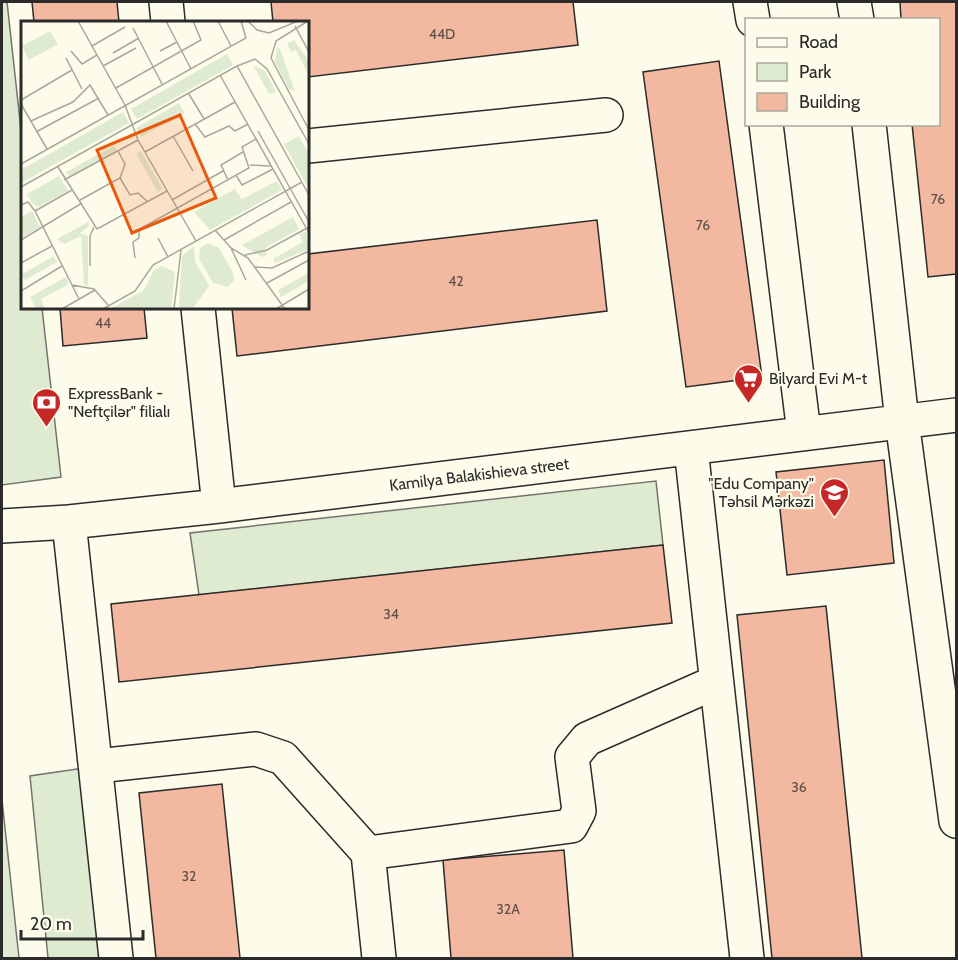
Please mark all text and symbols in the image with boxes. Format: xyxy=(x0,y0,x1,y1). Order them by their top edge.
legend xyxy=(745,18,940,126)
inset map xyxy=(21,21,309,309)
house number: 44D xyxy=(429,25,455,43)
text: Road xyxy=(799,31,838,53)
text: Park xyxy=(799,61,832,83)
text: Building xyxy=(799,91,861,113)
house number: 76 xyxy=(931,190,945,208)
house number: 76 xyxy=(696,216,710,234)
house number: 42 xyxy=(448,272,464,290)
house number: 44 xyxy=(95,314,111,332)
supermarket icon: Bilyard Evi M-t xyxy=(732,362,764,404)
place label: Bilyard Evi M-t xyxy=(769,369,868,388)
place label: ExpressBank - "Neftçilər" filialı xyxy=(68,384,170,421)
bank icon: ExpressBank - "Neftçilər" filialı xyxy=(31,386,63,428)
street label: Kamilya Balakishieva street xyxy=(388,454,571,495)
place label: "Edu Company" Təhsil Mərkəzi xyxy=(708,474,814,511)
school or university icon: "Edu Company" Təhsil Mərkəzi xyxy=(819,476,851,518)
house number: 34 xyxy=(383,605,399,623)
house number: 36 xyxy=(791,778,807,796)
house number: 32 xyxy=(182,867,196,885)
house number: 32A xyxy=(496,900,520,918)
scale bar xyxy=(21,903,142,941)
text: 20 m xyxy=(30,913,72,935)

